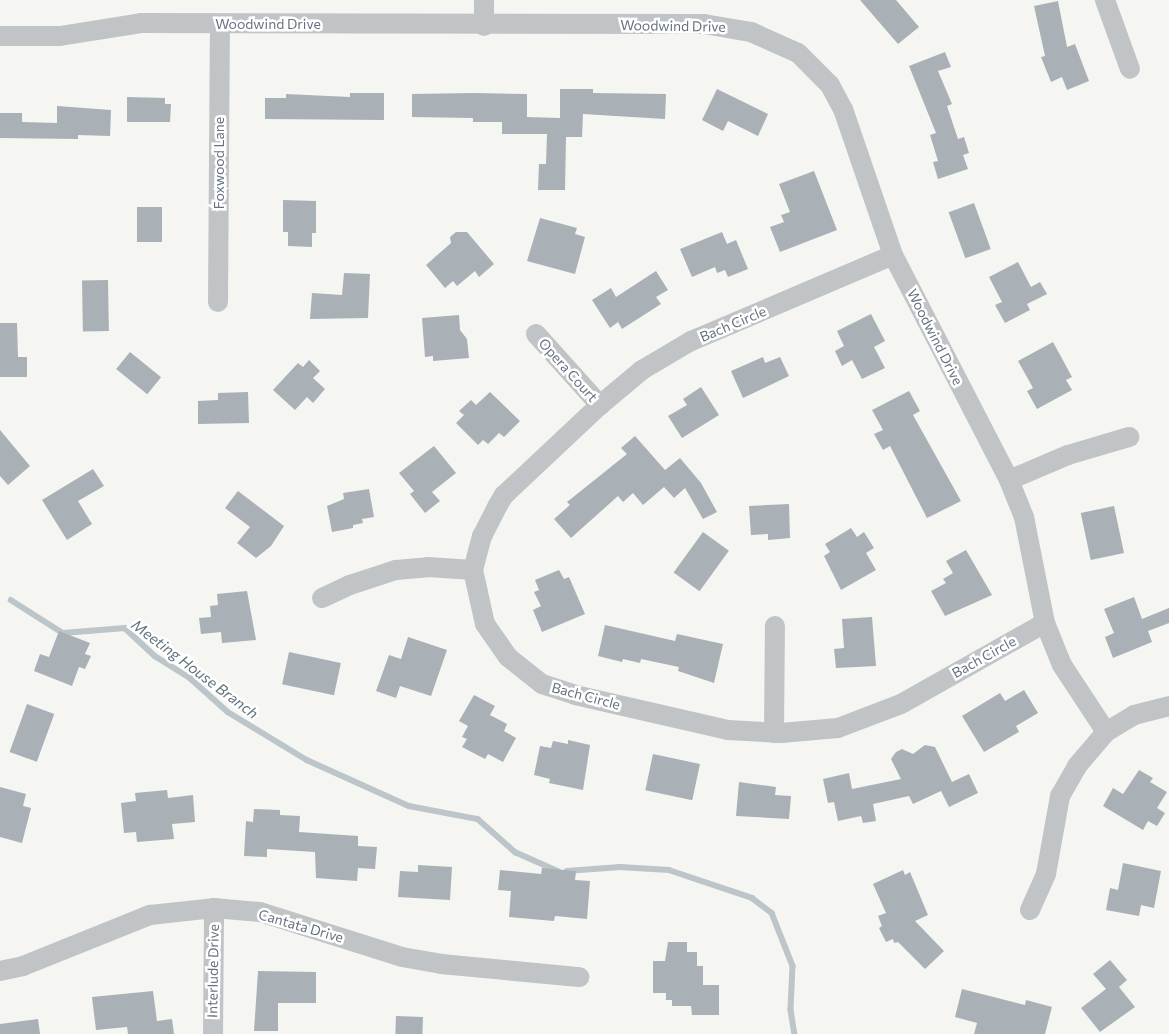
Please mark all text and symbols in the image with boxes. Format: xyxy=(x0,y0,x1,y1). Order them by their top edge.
street label: Woodwind Drive xyxy=(215,16,321,32)
street label: Woodwind Drive xyxy=(620,17,726,35)
street label: Foxwood Lane xyxy=(211,117,227,209)
street label: Woodwind Drive xyxy=(904,286,966,388)
street label: Bach Circle xyxy=(697,303,769,345)
street label: Opera Court xyxy=(535,335,601,405)
water label: Meeting House Branch xyxy=(128,616,262,722)
street label: Bach Circle xyxy=(949,633,1019,681)
street label: Bach Circle xyxy=(550,679,622,713)
street label: Cantata Drive xyxy=(257,906,345,946)
street label: Interlude Drive xyxy=(204,924,222,1018)

